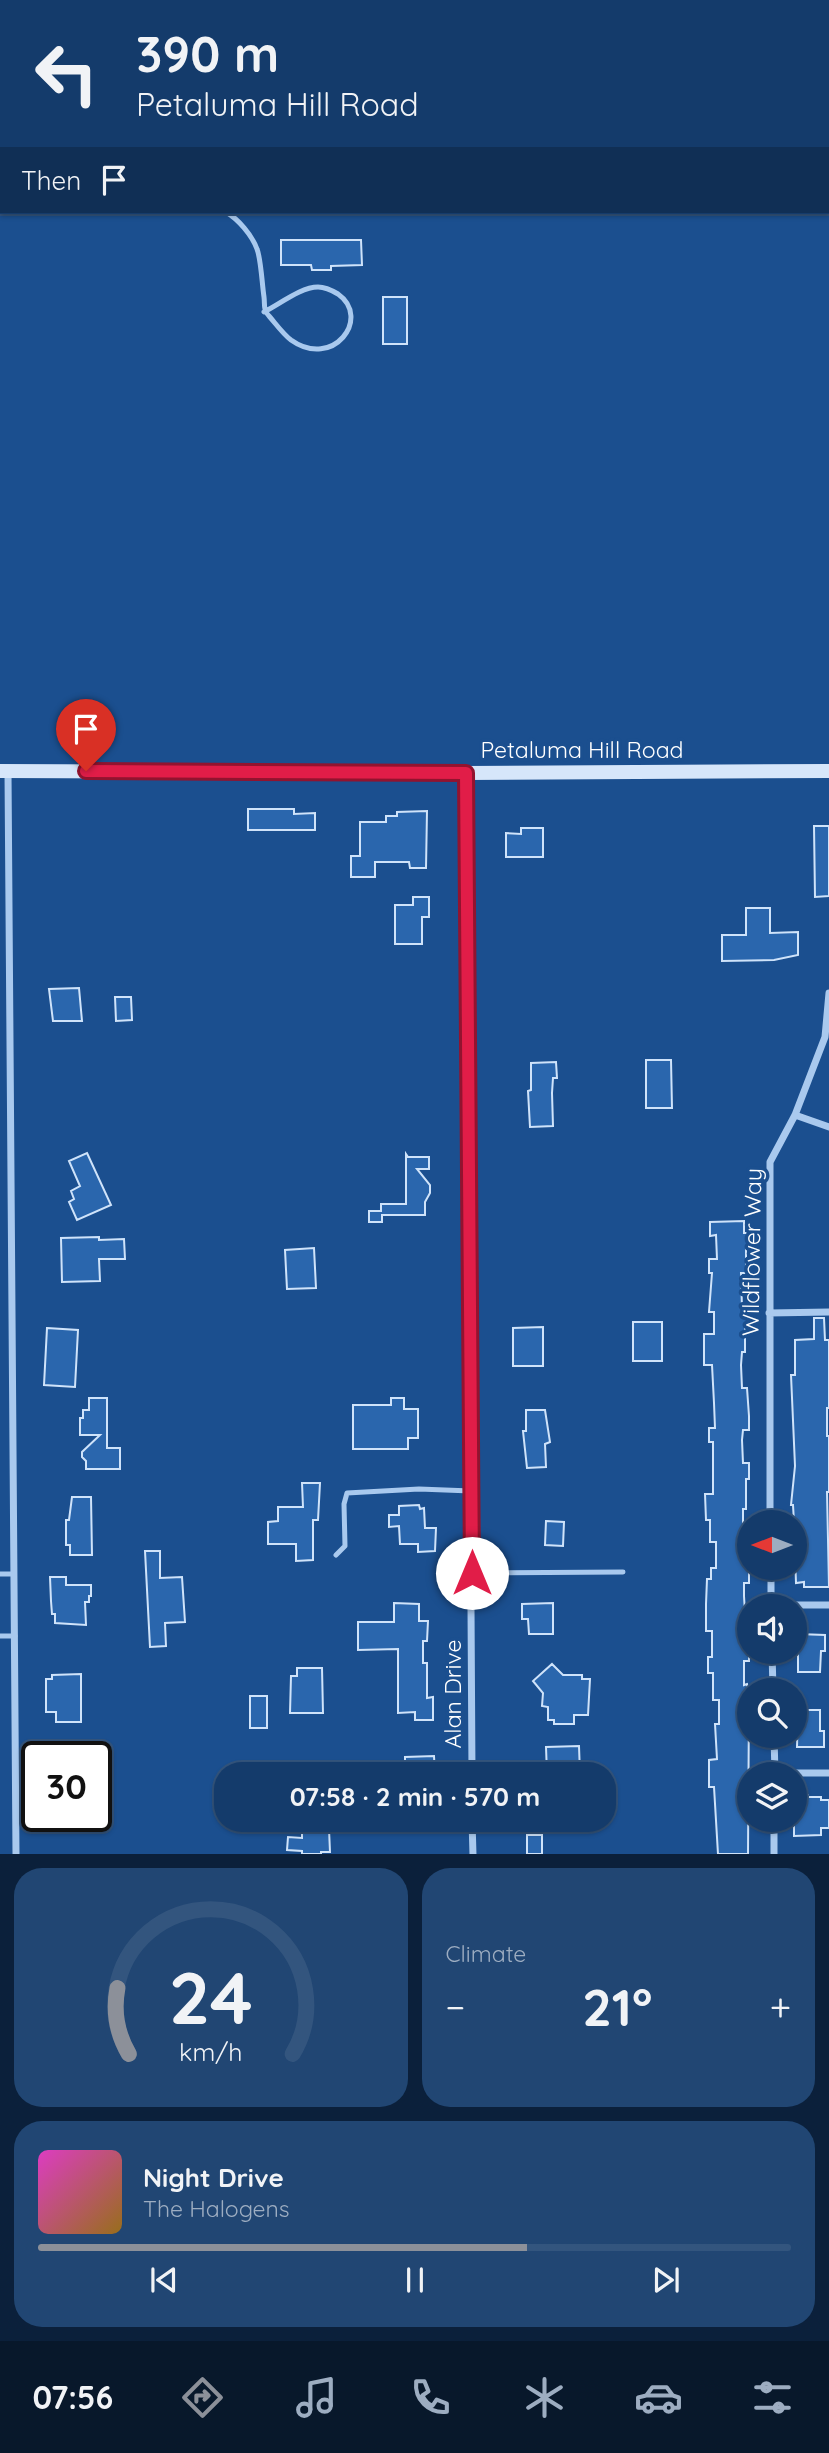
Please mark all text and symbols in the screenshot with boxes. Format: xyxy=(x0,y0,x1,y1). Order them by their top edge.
text: 390 m xyxy=(136,23,279,84)
icon: left xyxy=(21,28,112,119)
text: Petaluma Hill Road xyxy=(136,84,419,124)
icon: arrive xyxy=(95,161,133,199)
text: Then xyxy=(21,164,81,197)
pin xyxy=(56,699,116,771)
icon: arrive xyxy=(67,710,105,748)
street label: Petaluma Hill Road xyxy=(480,735,684,764)
street label: Wildflower Way xyxy=(736,1168,767,1336)
north arrow xyxy=(737,1510,807,1580)
map controls xyxy=(737,1510,807,1832)
position arrow xyxy=(435,1536,509,1610)
button: sound xyxy=(737,1594,807,1664)
street label: Alan Drive xyxy=(438,1639,467,1749)
button: search xyxy=(737,1678,807,1748)
speed limit sign: 30 xyxy=(21,1741,112,1832)
button: layers xyxy=(737,1762,807,1832)
text: 07:58 · 2 min · 570 m xyxy=(290,1780,540,1813)
text: Climate xyxy=(446,1939,526,1968)
text: 24 xyxy=(169,1951,253,2042)
text: 21° xyxy=(582,1974,653,2039)
text: − xyxy=(446,1983,465,2031)
text: + xyxy=(770,1983,791,2031)
text: km/h xyxy=(179,2035,242,2066)
text: Night Drive xyxy=(143,2161,284,2194)
text: The Halogens xyxy=(143,2194,290,2223)
icon: previous xyxy=(145,2261,183,2299)
icon: pause xyxy=(396,2261,434,2299)
icon: next xyxy=(647,2261,685,2299)
icon: directions xyxy=(178,2373,227,2422)
icon: music xyxy=(292,2373,341,2422)
icon: phone xyxy=(406,2373,455,2422)
icon: climate xyxy=(520,2373,569,2422)
icon: car xyxy=(634,2373,683,2422)
icon: filters xyxy=(748,2373,797,2422)
text: 07:56 xyxy=(32,2377,113,2417)

